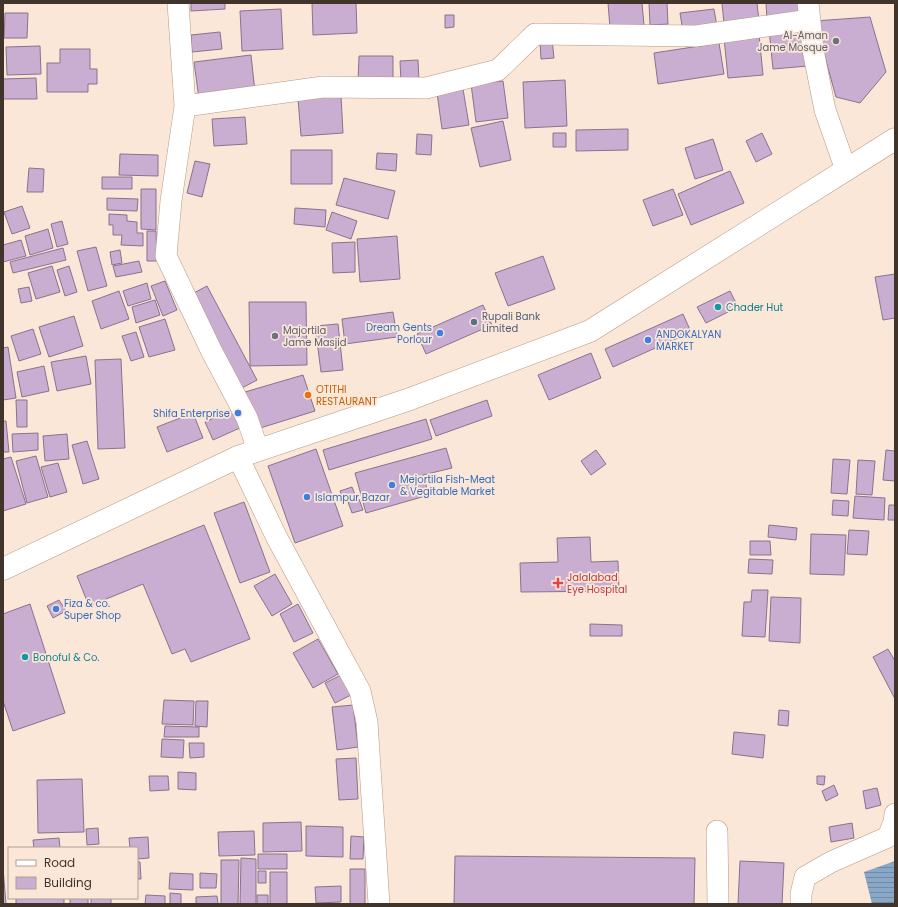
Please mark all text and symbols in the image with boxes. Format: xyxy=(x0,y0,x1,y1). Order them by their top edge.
place label: Al-Aman Jame Mosque xyxy=(757,28,828,55)
marker: Al-Aman Jame Mosque xyxy=(831,36,841,46)
place label: Chader Hut xyxy=(726,300,784,315)
marker: Chader Hut xyxy=(713,302,723,312)
place label: Rupali Bank Limited xyxy=(482,309,541,336)
marker: Rupali Bank Limited xyxy=(469,317,479,327)
place label: Dream Gents Porlour xyxy=(366,320,432,347)
place label: Majortila Jame Masjid xyxy=(283,323,347,350)
place label: ANDOKALYAN MARKET xyxy=(656,327,721,354)
marker: Dream Gents Porlour xyxy=(435,328,445,338)
marker: Majortila Jame Masjid xyxy=(270,331,280,341)
marker: ANDOKALYAN MARKET xyxy=(643,335,653,345)
place label: OTITHI RESTAURANT xyxy=(316,382,378,409)
marker: OTITHI RESTAURANT xyxy=(303,390,313,400)
place label: Shifa Enterprise xyxy=(153,406,230,421)
marker: Shifa Enterprise xyxy=(233,408,243,418)
place label: Mejortila Fish-Meat & Vegitable Market xyxy=(400,472,496,499)
marker: Mejortila Fish-Meat & Vegitable Market xyxy=(387,480,397,490)
place label: Islampur Bazar xyxy=(315,490,390,505)
marker: Islampur Bazar xyxy=(302,492,312,502)
place label: Jalalabad Eye Hospital xyxy=(567,570,627,597)
marker: Jalalabad Eye Hospital xyxy=(552,577,564,589)
place label: Fiza & co. Super Shop xyxy=(64,596,121,623)
marker: Fiza & co. Super Shop xyxy=(51,604,61,614)
place label: Bonoful & Co. xyxy=(33,650,99,665)
marker: Bonoful & Co. xyxy=(20,652,30,662)
legend xyxy=(8,847,138,899)
text: Road xyxy=(44,854,75,871)
text: Building xyxy=(44,874,92,891)

